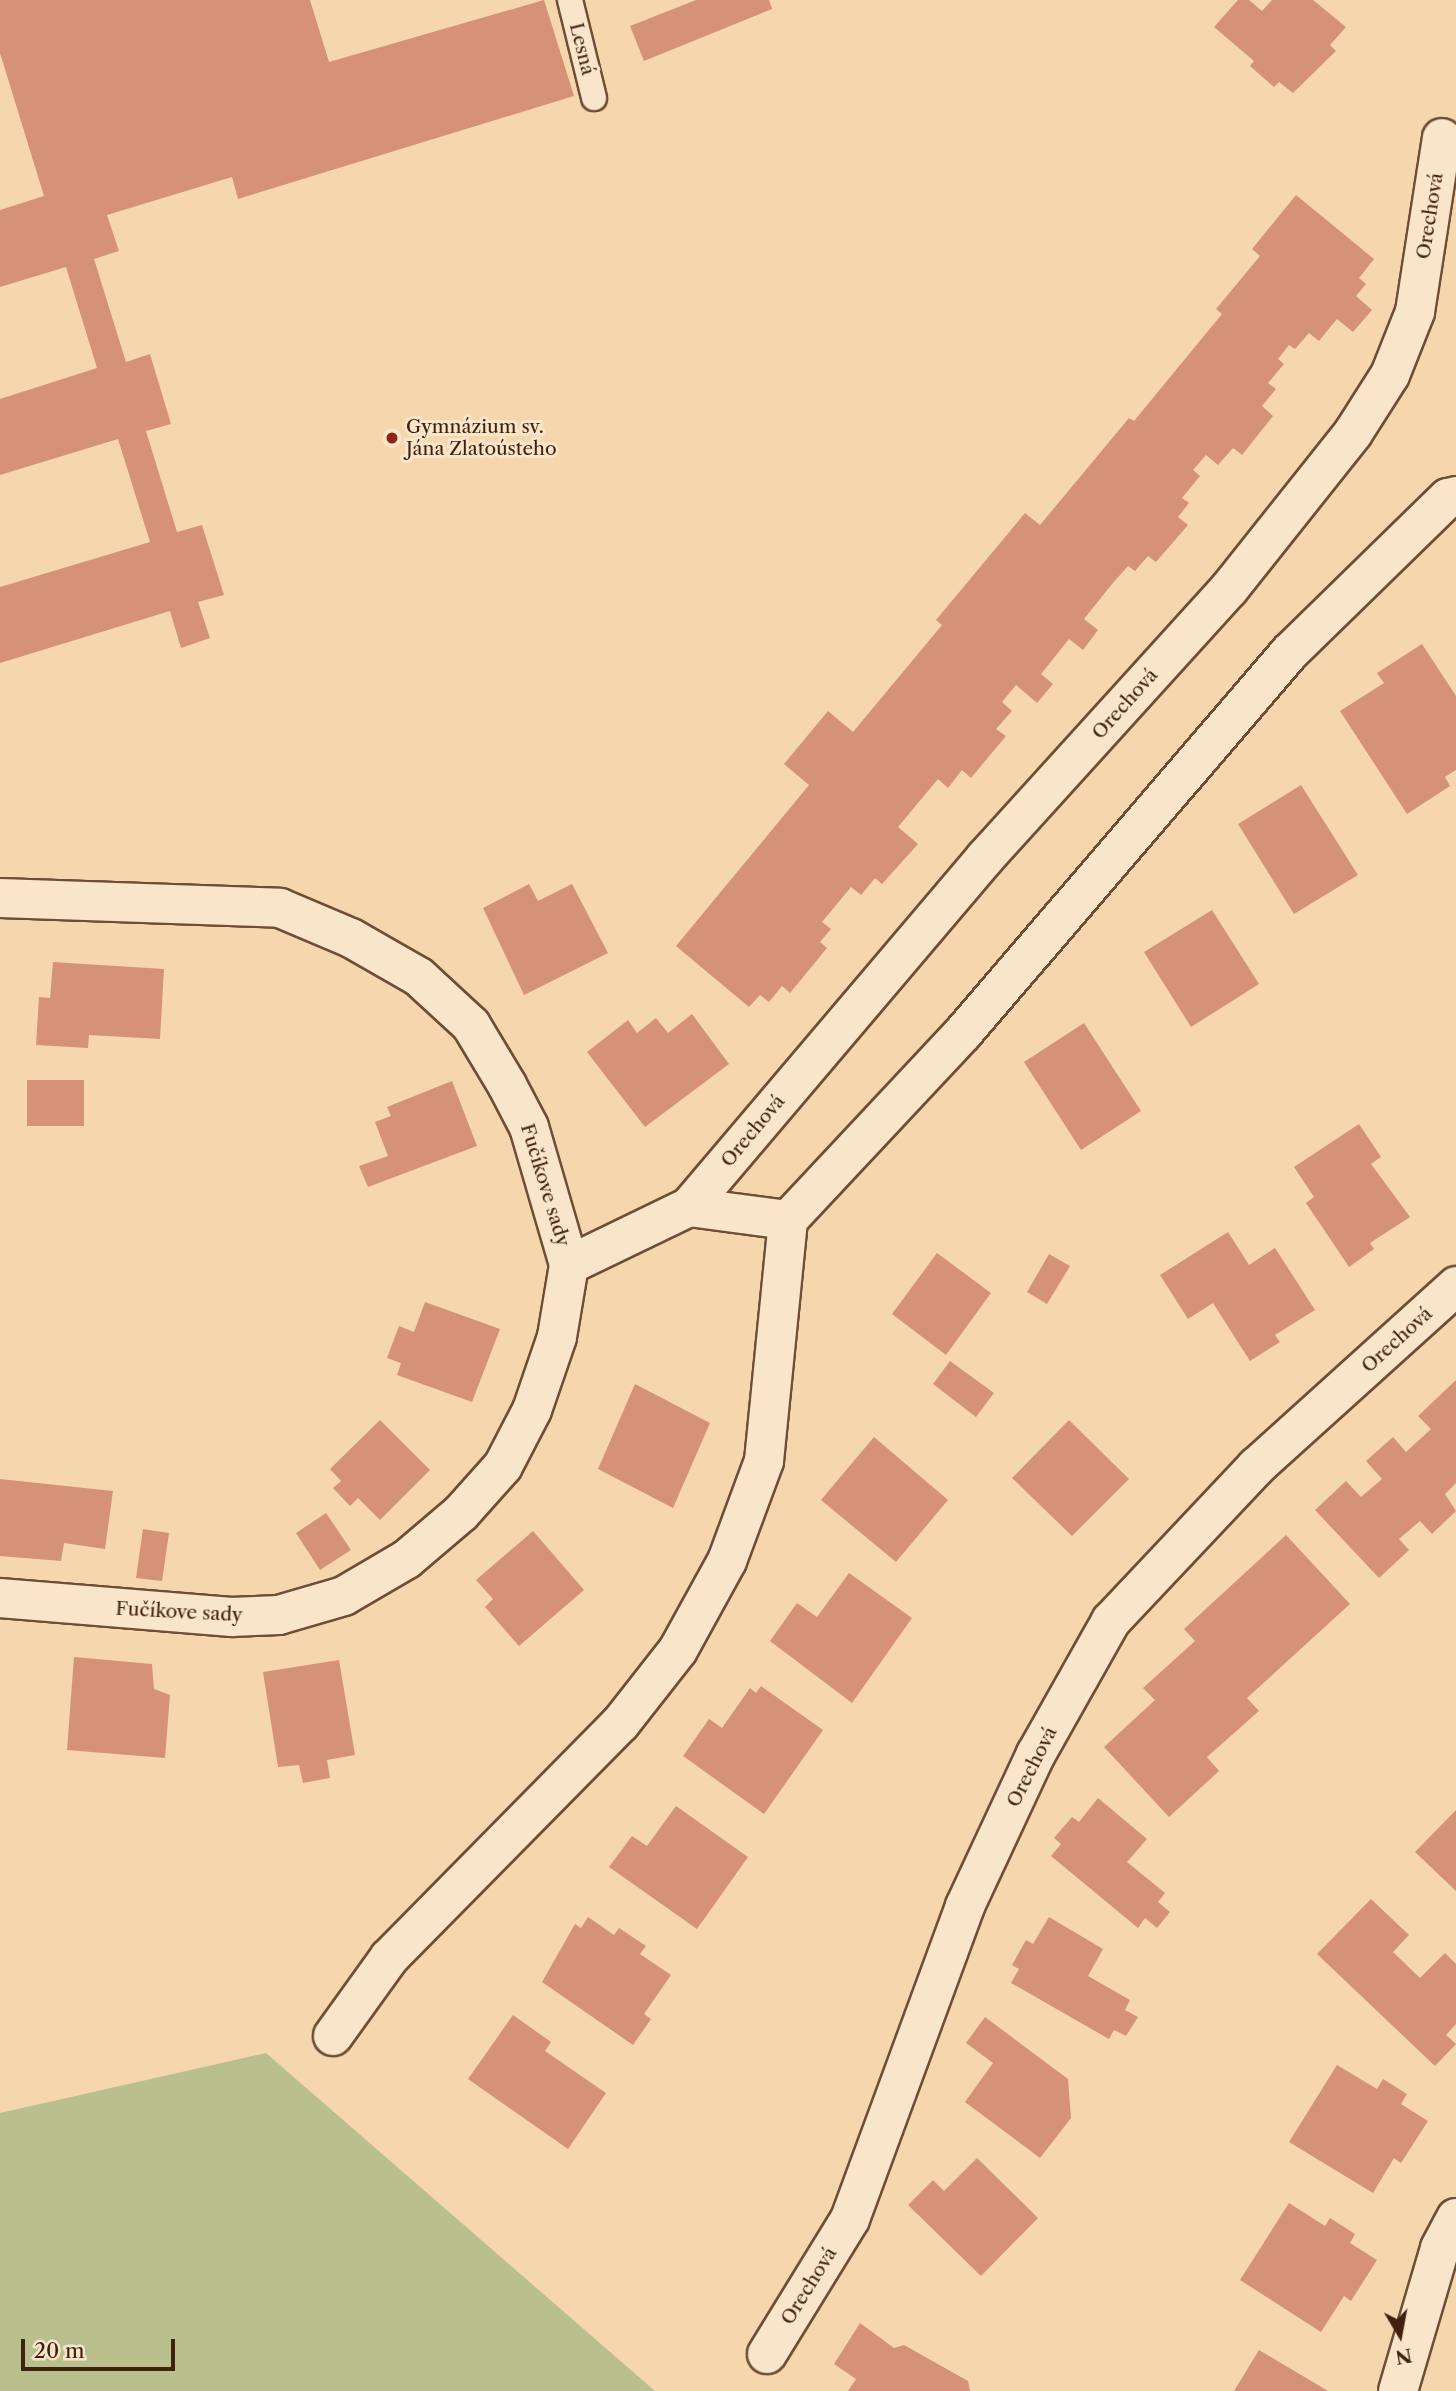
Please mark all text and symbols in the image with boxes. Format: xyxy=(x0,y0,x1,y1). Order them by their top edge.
street label: Lesná xyxy=(564,20,600,78)
street label: Orechová xyxy=(1412,171,1448,261)
place label: Gymnázium sv. Jána Zlatoústeho xyxy=(406,416,557,460)
marker: Gymnázium sv. Jána Zlatoústeho xyxy=(384,430,400,446)
street label: Orechová xyxy=(1087,664,1163,744)
street label: Orechová xyxy=(716,1090,790,1172)
street label: Fučíkove sady xyxy=(516,1121,574,1249)
street label: Orechová xyxy=(1357,1302,1437,1378)
street label: Fučíkove sady xyxy=(115,1597,243,1627)
street label: Orechová xyxy=(1002,1723,1062,1811)
street label: Orechová xyxy=(776,2243,842,2329)
north arrow xyxy=(1365,2300,1435,2370)
scale bar xyxy=(24,2324,178,2368)
text: 20 m xyxy=(34,2338,85,2363)
text: N xyxy=(1394,2343,1414,2369)

